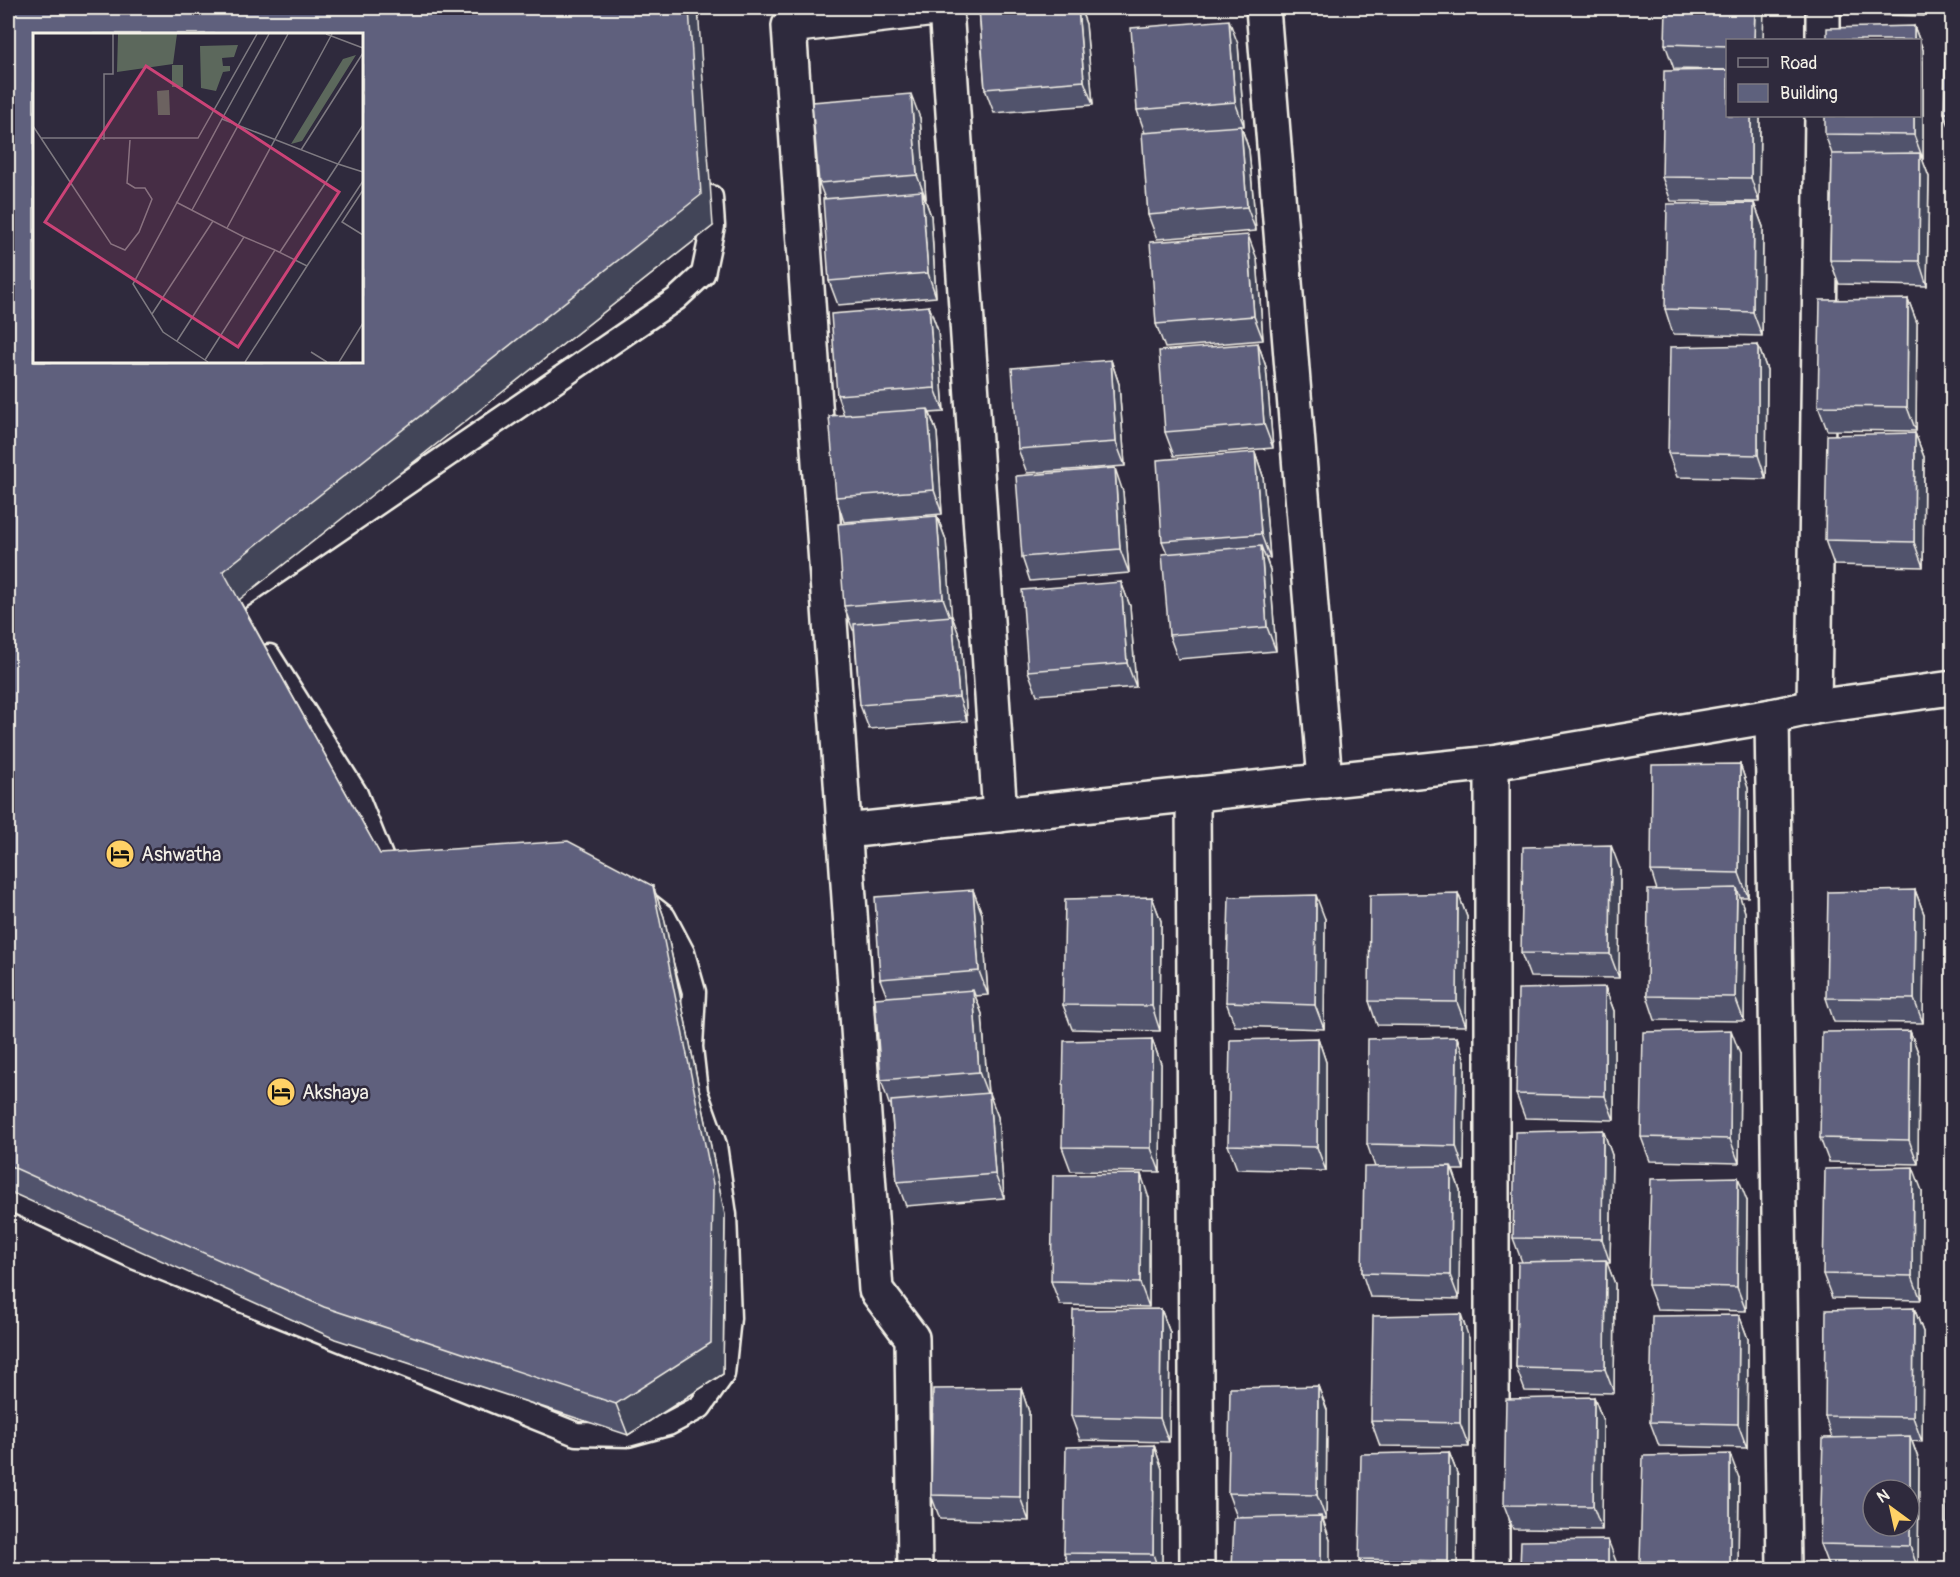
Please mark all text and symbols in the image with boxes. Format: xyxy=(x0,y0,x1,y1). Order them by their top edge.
inset map xyxy=(33,33,363,363)
legend xyxy=(1726,39,1921,117)
text: Road xyxy=(1780,52,1817,75)
text: Building xyxy=(1780,82,1838,105)
hotel icon: Ashwatha xyxy=(104,838,136,870)
place label: Ashwatha xyxy=(141,842,221,867)
hotel icon: Akshaya xyxy=(265,1076,297,1108)
place label: Akshaya xyxy=(302,1080,369,1105)
north arrow xyxy=(1861,1478,1921,1538)
text: N xyxy=(1873,1485,1894,1508)

